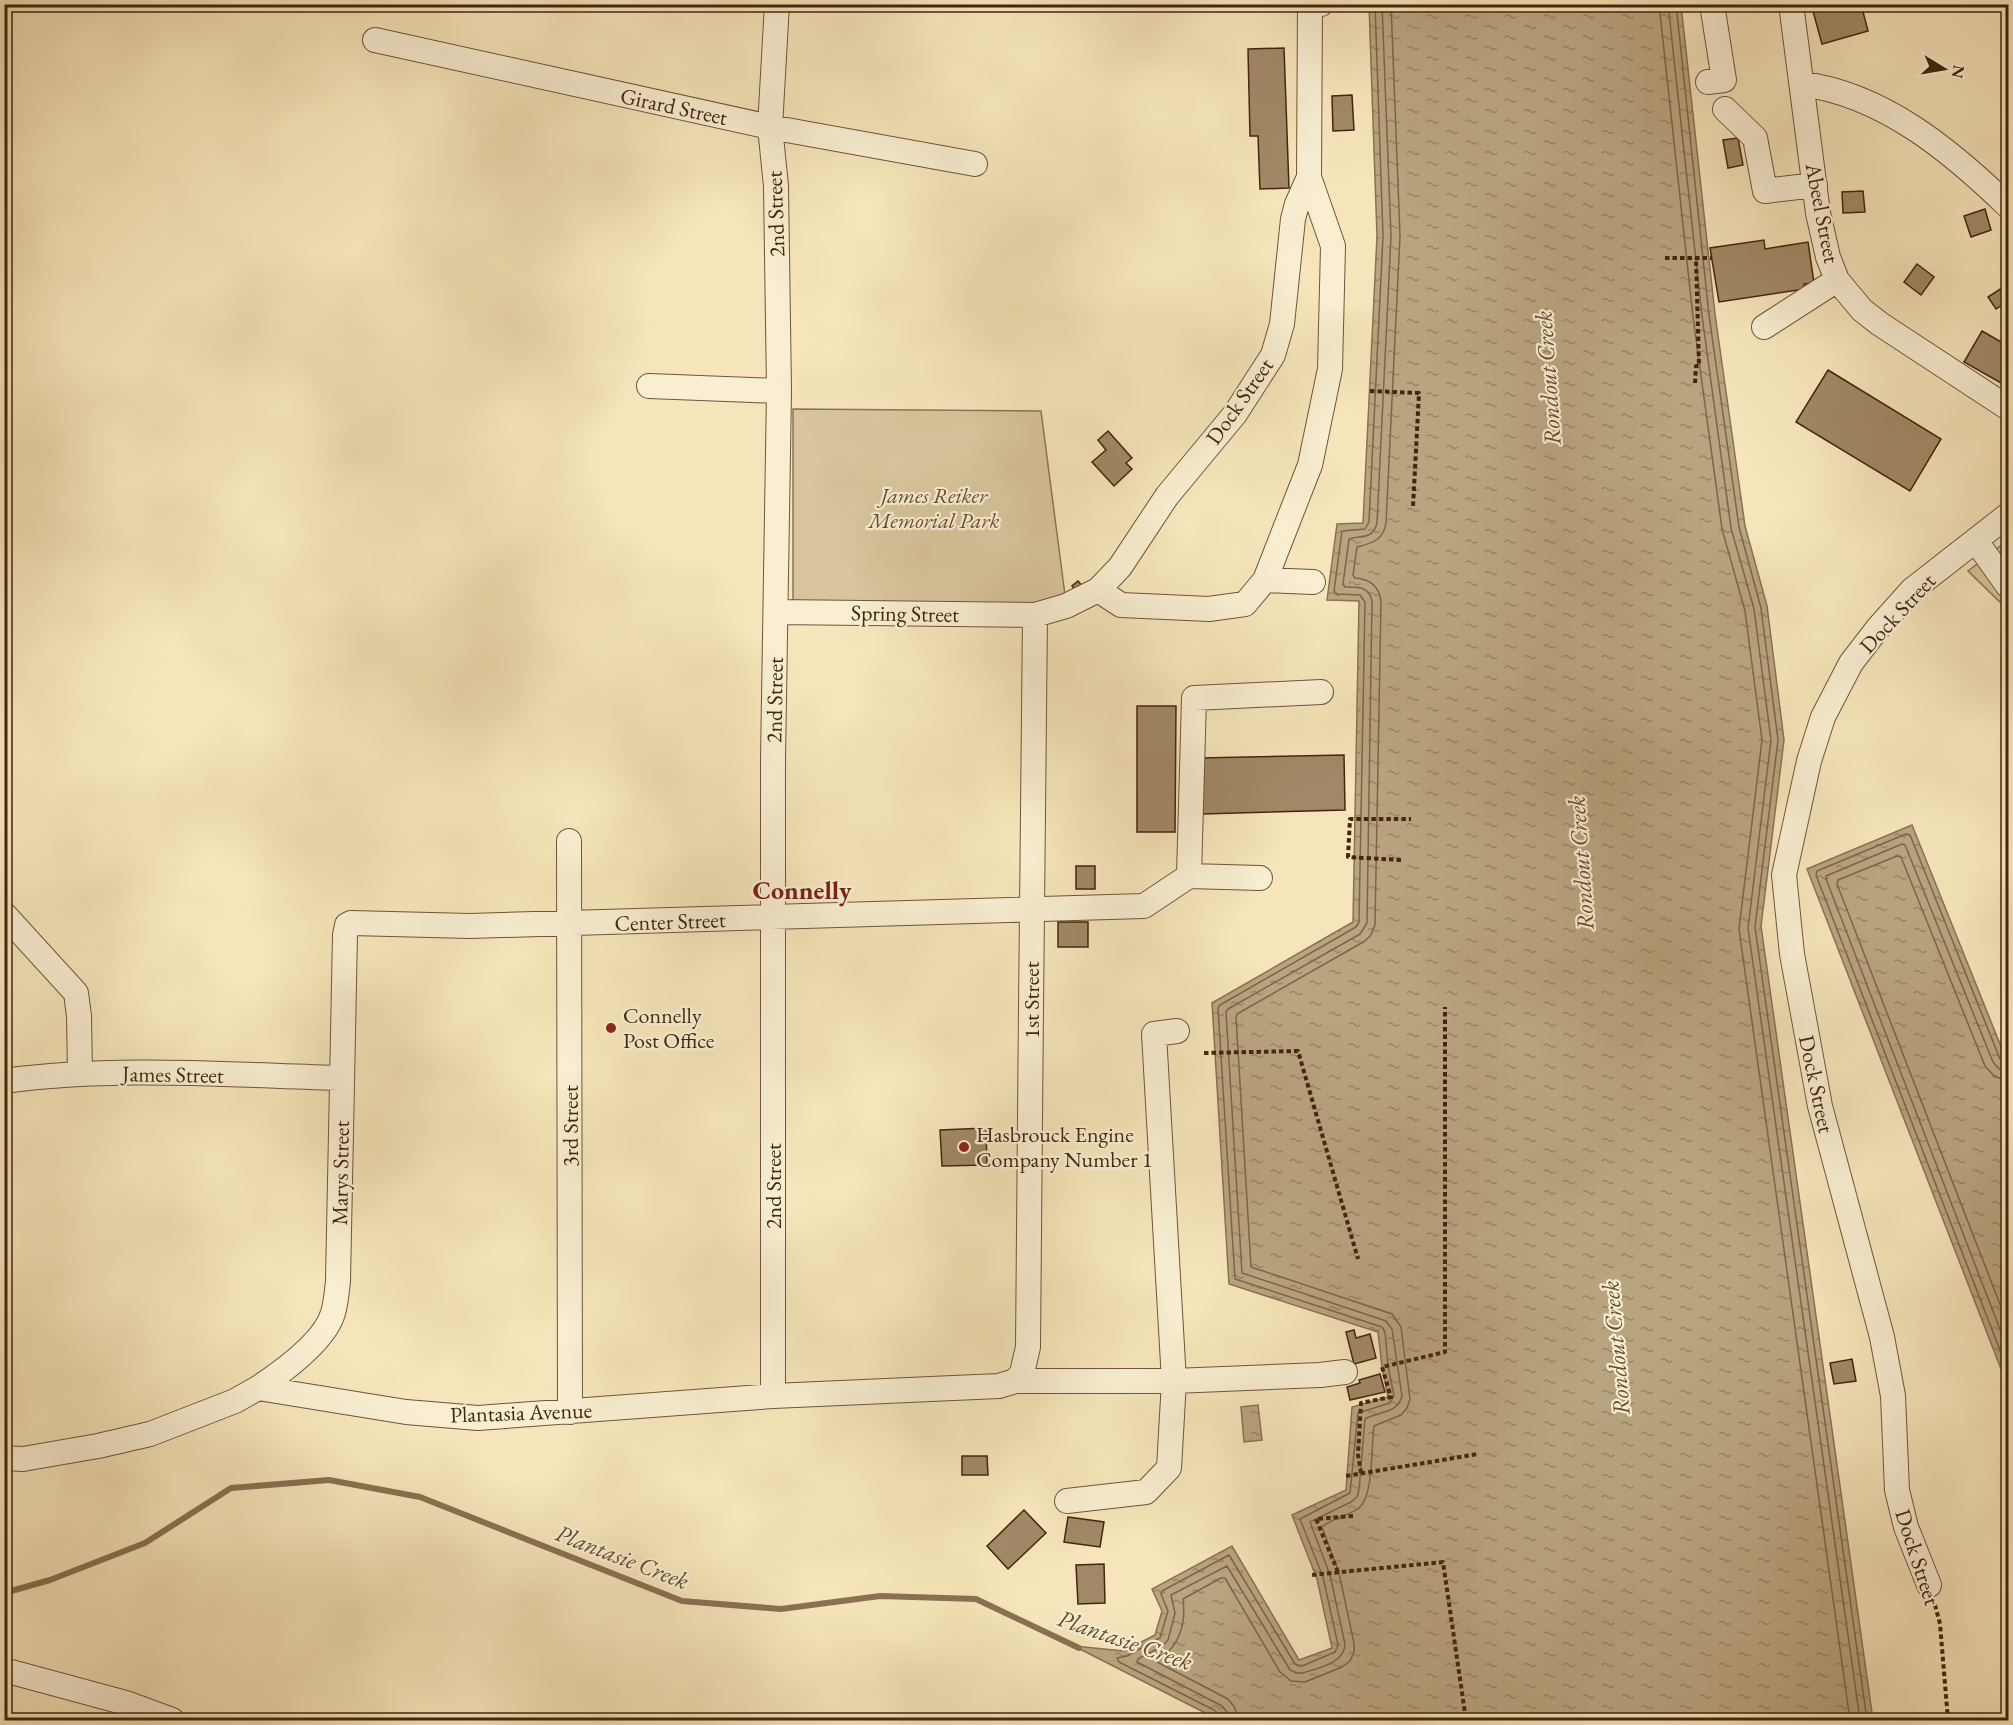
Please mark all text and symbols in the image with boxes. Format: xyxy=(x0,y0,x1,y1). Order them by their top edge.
north arrow xyxy=(1914,39,1974,99)
text: N xyxy=(1947,63,1970,80)
street label: Girard Street xyxy=(618,81,730,132)
street label: Abeel Street xyxy=(1798,160,1846,266)
street label: 2nd Street xyxy=(760,170,791,257)
water label: Rondout Creek xyxy=(1527,310,1568,446)
street label: Dock Street xyxy=(1199,352,1280,450)
park label: James Reiker Memorial Park xyxy=(866,481,1000,535)
street label: Dock Street xyxy=(1853,567,1942,660)
street label: Spring Street xyxy=(851,598,959,629)
street label: 2nd Street xyxy=(759,657,790,743)
water label: Rondout Creek xyxy=(1560,795,1601,931)
district label: Connelly xyxy=(753,873,852,907)
street label: Center Street xyxy=(614,905,726,938)
street label: 1st Street xyxy=(1017,961,1046,1039)
place label: Connelly Post Office xyxy=(623,1001,715,1055)
marker: Connelly Post Office xyxy=(604,1021,618,1035)
street label: Dock Street xyxy=(1792,1032,1841,1136)
street label: James Street xyxy=(120,1059,224,1090)
street label: 3rd Street xyxy=(556,1085,585,1167)
street label: Marys Street xyxy=(325,1120,356,1226)
place label: Hasbrouck Engine Company Number 1 xyxy=(976,1120,1153,1174)
marker: Hasbrouck Engine Company Number 1 xyxy=(957,1140,971,1154)
street label: 2nd Street xyxy=(759,1143,788,1229)
water label: Rondout Creek xyxy=(1594,1280,1637,1416)
street label: Plantasia Avenue xyxy=(449,1396,593,1429)
street label: Dock Street xyxy=(1888,1505,1947,1609)
water label: Plantasie Creek xyxy=(551,1517,693,1596)
water label: Plantasie Creek xyxy=(1054,1602,1197,1677)

